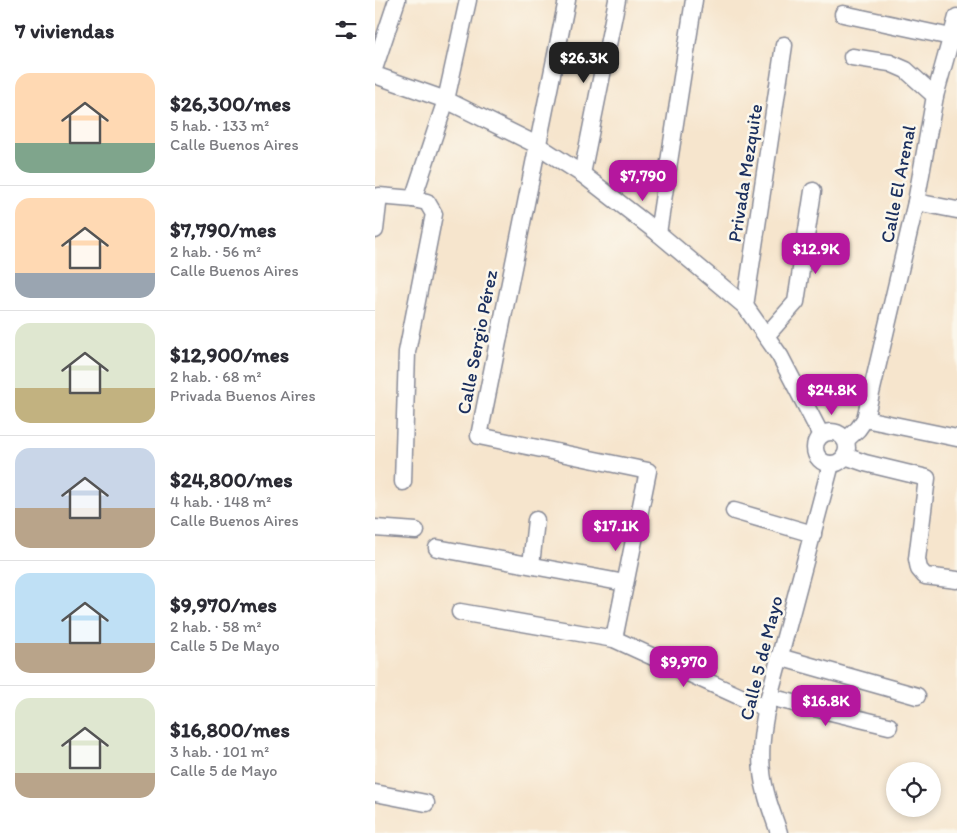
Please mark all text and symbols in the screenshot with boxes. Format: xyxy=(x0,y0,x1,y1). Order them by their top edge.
icon: filters xyxy=(332,16,360,44)
text: 7 viviendas xyxy=(15,18,114,43)
pin: $26.3K xyxy=(543,42,625,84)
text: $26.3K xyxy=(560,48,608,67)
text: $26,300/mes xyxy=(170,91,291,116)
icon: home xyxy=(55,93,115,153)
street label: Privada Mezquite xyxy=(723,102,767,244)
text: 5 hab. · 133 m² xyxy=(170,116,269,135)
street label: Calle El Arenal xyxy=(875,122,921,245)
text: Calle Buenos Aires xyxy=(170,135,299,154)
pin: $7,790 xyxy=(602,160,684,202)
text: $7,790 xyxy=(620,166,666,185)
text: $7,790/mes xyxy=(170,217,276,242)
icon: home xyxy=(55,218,115,278)
pin: $12.9K xyxy=(775,232,857,275)
text: $12.9K xyxy=(793,239,839,258)
text: 2 hab. · 56 m² xyxy=(170,242,261,261)
text: Calle Buenos Aires xyxy=(170,261,299,280)
street label: Calle Sergio Pérez xyxy=(452,268,502,416)
text: $12,900/mes xyxy=(170,342,289,367)
icon: home xyxy=(55,343,115,403)
text: 2 hab. · 68 m² xyxy=(170,367,262,386)
pin: $24.8K xyxy=(791,374,873,416)
text: $24.8K xyxy=(807,380,857,399)
text: Privada Buenos Aires xyxy=(170,386,316,405)
text: $24,800/mes xyxy=(170,467,293,492)
icon: home xyxy=(55,468,115,528)
text: 4 hab. · 148 m² xyxy=(170,492,271,511)
pin: $17.1K xyxy=(575,510,657,552)
text: Calle Buenos Aires xyxy=(170,511,299,530)
text: $17.1K xyxy=(593,516,639,535)
text: $9,970/mes xyxy=(170,592,277,617)
icon: home xyxy=(55,593,115,653)
street label: Calle 5 de Mayo xyxy=(734,593,788,723)
text: 2 hab. · 58 m² xyxy=(170,617,261,636)
text: Calle 5 De Mayo xyxy=(170,636,280,655)
pin: $9,970 xyxy=(643,646,725,688)
text: $9,970 xyxy=(661,652,707,671)
pin: $16.8K xyxy=(785,684,867,727)
text: $16.8K xyxy=(803,691,849,710)
text: $16,800/mes xyxy=(170,717,290,742)
icon: home xyxy=(55,718,115,778)
text: 3 hab. · 101 m² xyxy=(170,742,269,761)
text: Calle 5 de Mayo xyxy=(170,761,277,780)
map controls xyxy=(886,762,941,817)
button: locate xyxy=(886,762,941,817)

